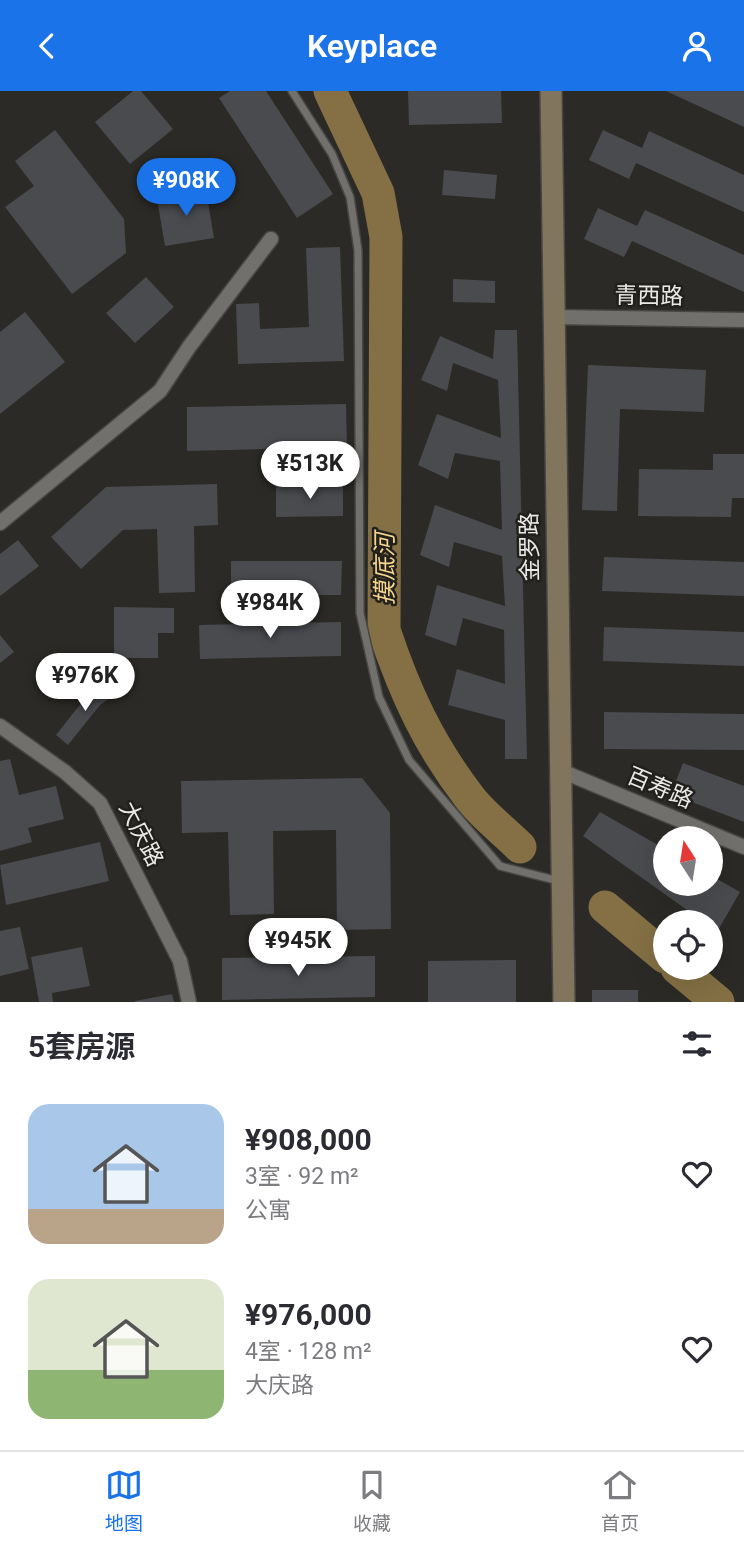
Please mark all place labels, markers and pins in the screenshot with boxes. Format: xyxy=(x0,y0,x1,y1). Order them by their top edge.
pin: ¥908K xyxy=(137,159,235,218)
pin: ¥513K xyxy=(261,441,359,501)
pin: ¥984K xyxy=(221,581,319,640)
pin: ¥976K xyxy=(36,653,134,713)
pin: ¥945K xyxy=(249,919,347,978)

